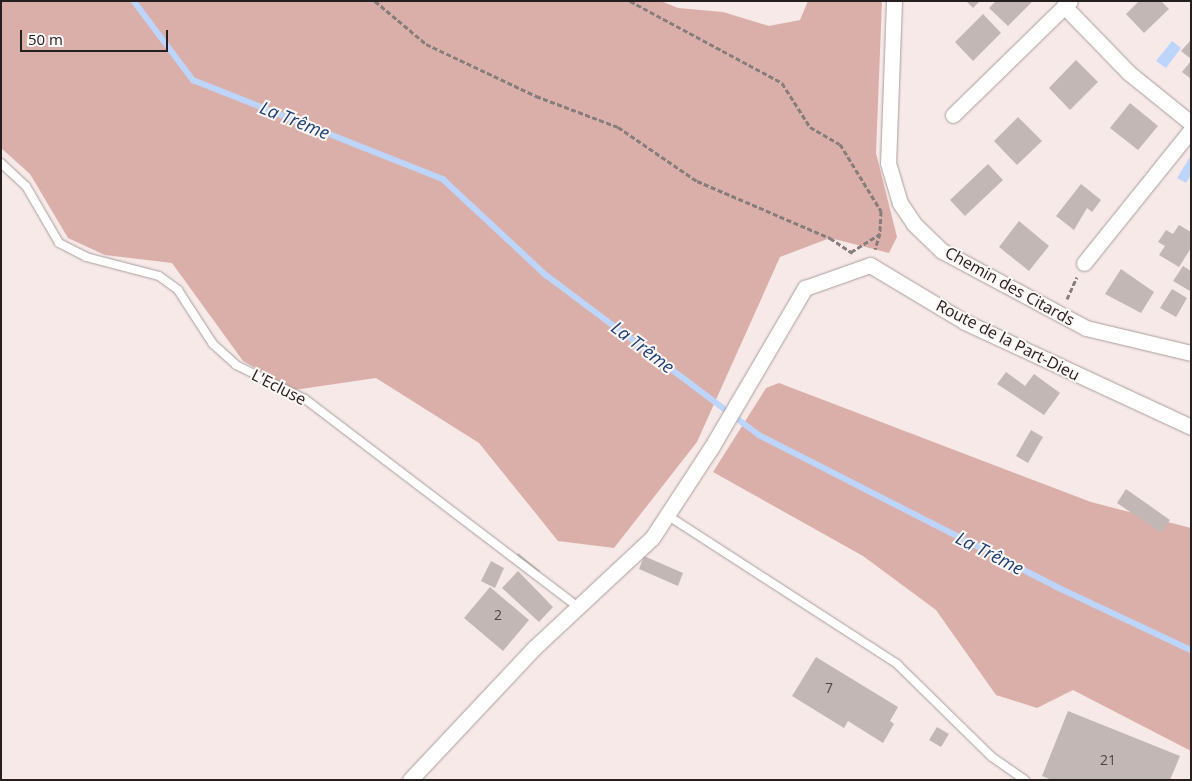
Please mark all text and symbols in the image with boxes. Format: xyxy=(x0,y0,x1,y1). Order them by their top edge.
scale bar xyxy=(22,20,170,52)
text: 50 m xyxy=(28,29,63,49)
water label: La Trême xyxy=(257,96,333,144)
street label: Chemin des Citards xyxy=(942,242,1078,330)
street label: Route de la Part-Dieu xyxy=(933,295,1083,385)
water label: La Trême xyxy=(607,316,679,378)
street label: L'Ecluse xyxy=(248,365,310,409)
water label: La Trême xyxy=(952,527,1028,579)
house number: 2 xyxy=(494,607,502,623)
house number: 7 xyxy=(825,680,833,696)
house number: 21 xyxy=(1100,752,1116,768)

